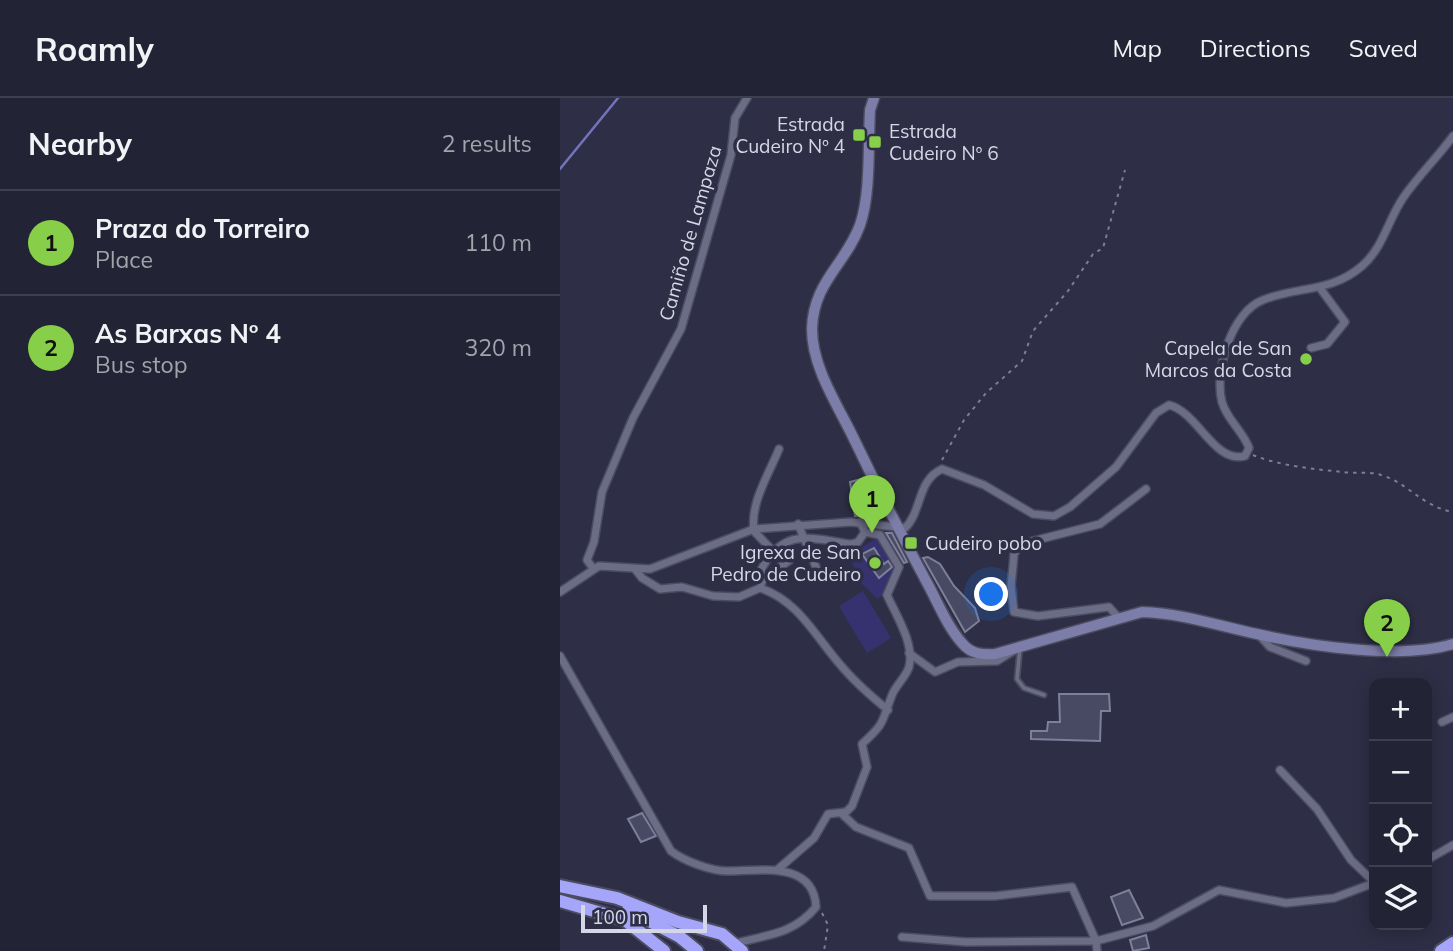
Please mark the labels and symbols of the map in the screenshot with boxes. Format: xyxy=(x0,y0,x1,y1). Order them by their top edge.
place label: Estrada Cudeiro Nº 4 xyxy=(735,112,845,158)
place label: Estrada Cudeiro Nº 6 xyxy=(889,119,999,165)
marker: Estrada Cudeiro Nº 4 xyxy=(851,127,867,143)
marker: Estrada Cudeiro Nº 6 xyxy=(867,134,883,150)
street label: Camiño de Lampaza xyxy=(653,143,727,323)
place label: Capela de San Marcos da Costa xyxy=(1145,336,1292,382)
marker: Capela de San Marcos da Costa xyxy=(1298,351,1314,367)
pin: 1 xyxy=(849,475,895,533)
place label: Cudeiro pobo xyxy=(925,531,1042,555)
marker: Cudeiro pobo xyxy=(903,535,919,551)
place label: Igrexa de San Pedro de Cudeiro xyxy=(710,540,861,586)
marker: Igrexa de San Pedro de Cudeiro xyxy=(867,555,883,571)
your location xyxy=(974,577,1008,611)
pin: 2 xyxy=(1364,599,1410,657)
scale bar xyxy=(581,902,707,934)

